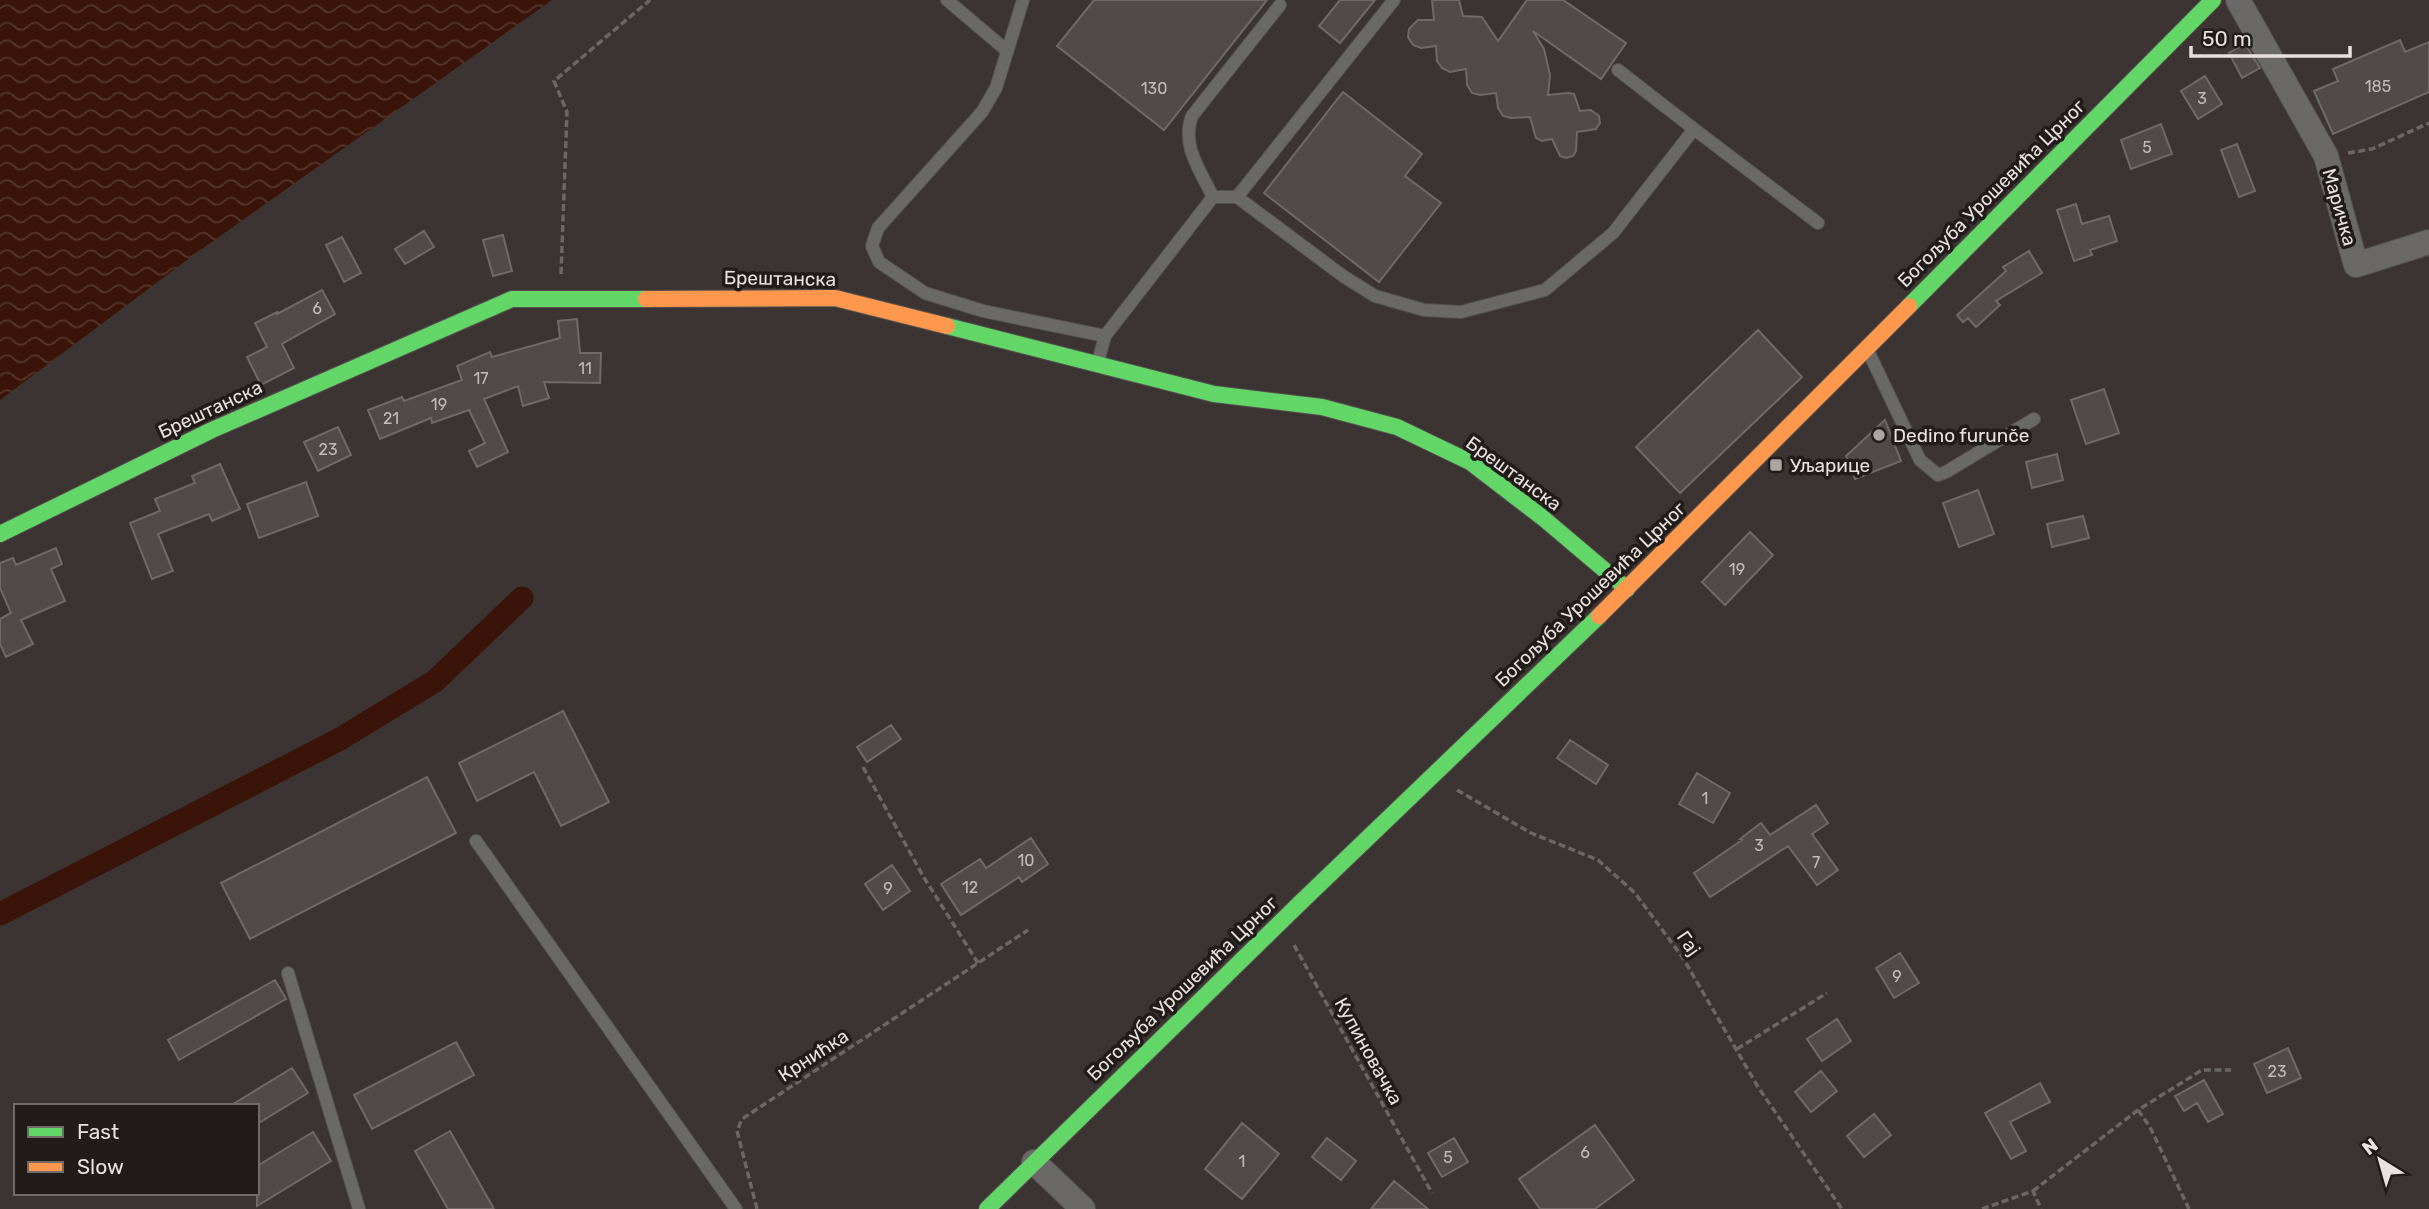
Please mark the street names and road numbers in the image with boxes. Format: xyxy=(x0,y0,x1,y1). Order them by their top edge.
street label: Богољуба Урошевића Црног xyxy=(1893,95,2090,292)
street label: Маричка xyxy=(2317,166,2362,249)
street label: Брештанска xyxy=(724,266,836,291)
street label: Брештанска xyxy=(155,375,266,444)
street label: Брештанска xyxy=(1462,431,1566,516)
street label: Богољуба Урошевића Црног xyxy=(1490,497,1690,691)
street label: Богољуба Урошевића Црног xyxy=(1082,891,1282,1085)
street label: Гај xyxy=(1672,926,1705,960)
street label: Купиновачка xyxy=(1330,994,1408,1109)
street label: Крнићка xyxy=(774,1024,853,1087)

